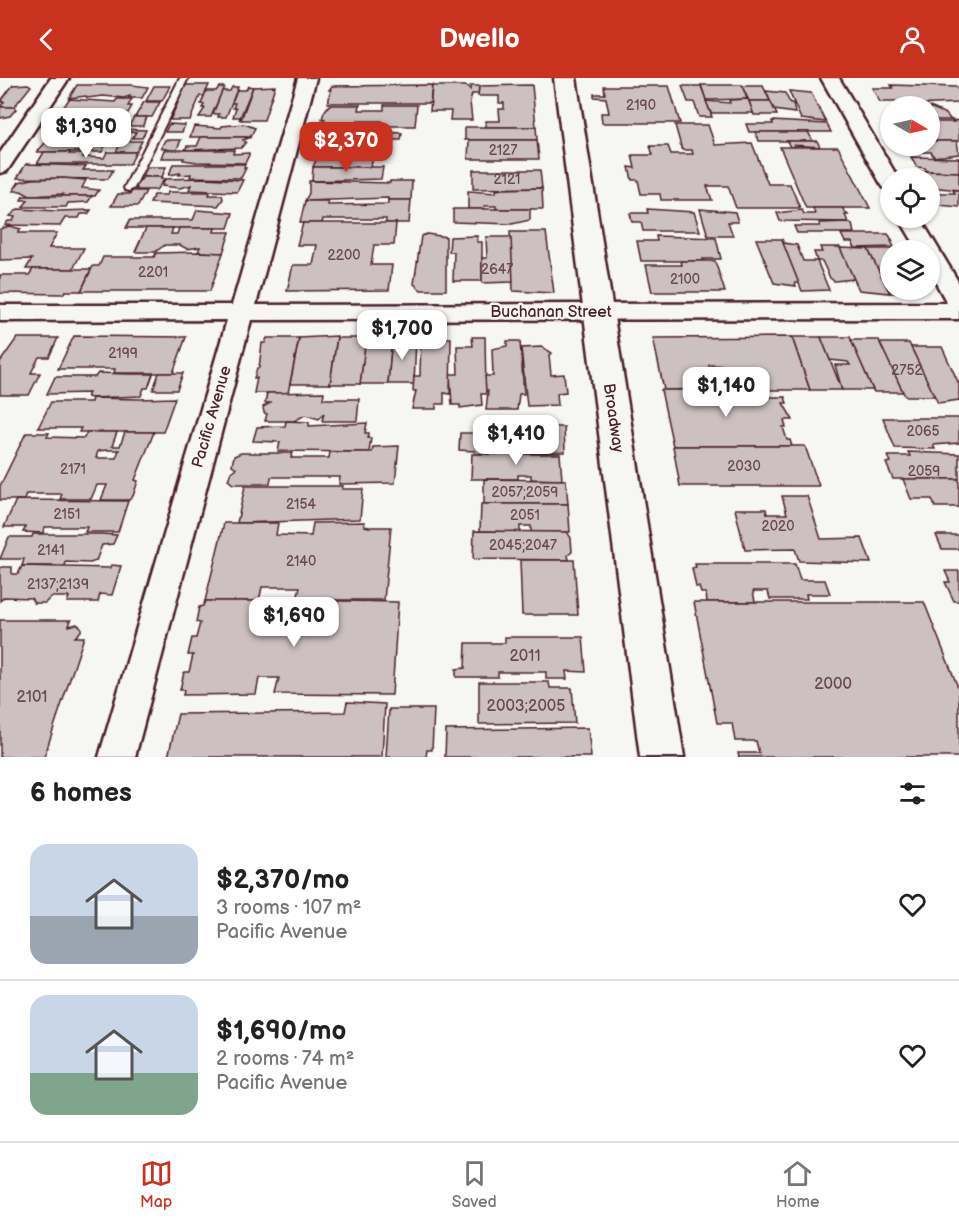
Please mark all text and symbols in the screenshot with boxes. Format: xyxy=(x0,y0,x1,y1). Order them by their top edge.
icon: back xyxy=(30,23,63,56)
text: Dwello xyxy=(439,23,520,55)
icon: person xyxy=(896,23,929,56)
north arrow xyxy=(880,96,940,156)
map controls xyxy=(880,96,940,300)
house number: 2190 xyxy=(626,97,656,114)
pin: $1,390 xyxy=(37,108,135,159)
text: $1,390 xyxy=(55,115,117,139)
pin: $2,370 xyxy=(297,122,395,173)
text: $2,370 xyxy=(314,129,378,153)
house number: 2127 xyxy=(489,142,517,159)
button: locate xyxy=(880,168,940,228)
house number: 2121 xyxy=(494,171,520,188)
button: layers xyxy=(880,240,940,300)
house number: 2200 xyxy=(328,247,360,264)
house number: 2647 xyxy=(481,261,513,278)
house number: 2201 xyxy=(138,264,168,281)
house number: 2100 xyxy=(670,271,700,288)
street label: Buchanan Street xyxy=(490,303,612,322)
pin: $1,700 xyxy=(353,310,451,361)
text: $1,700 xyxy=(371,317,433,341)
house number: 2199 xyxy=(108,345,138,362)
house number: 2752 xyxy=(891,362,923,379)
street label: Pacific Avenue xyxy=(188,363,236,470)
pin: $1,140 xyxy=(677,367,775,418)
text: $1,140 xyxy=(697,374,755,398)
street label: Broadway xyxy=(599,382,627,455)
pin: $1,410 xyxy=(467,415,565,466)
text: $1,410 xyxy=(487,422,545,446)
house number: 2065 xyxy=(906,423,940,440)
house number: 2030 xyxy=(727,458,761,475)
house number: 2171 xyxy=(60,461,86,478)
house number: 2059 xyxy=(908,463,940,480)
house number: 2057;2059 xyxy=(492,484,558,501)
house number: 2154 xyxy=(286,496,316,513)
house number: 2151 xyxy=(54,506,80,523)
house number: 2051 xyxy=(510,507,540,524)
house number: 2020 xyxy=(762,518,794,535)
house number: 2045;2047 xyxy=(489,537,557,554)
house number: 2141 xyxy=(37,542,65,559)
house number: 2140 xyxy=(286,553,316,570)
house number: 2137;2139 xyxy=(27,576,89,593)
pin: $1,690 xyxy=(245,597,343,648)
text: $1,690 xyxy=(263,604,325,628)
house number: 2011 xyxy=(509,647,541,666)
house number: 2000 xyxy=(814,675,852,694)
house number: 2101 xyxy=(17,688,48,707)
house number: 2003;2005 xyxy=(487,697,565,716)
icon: filters xyxy=(896,777,929,810)
text: 6 homes xyxy=(30,778,132,809)
text: $2,370/mo xyxy=(216,865,349,896)
icon: home xyxy=(78,868,150,940)
icon: heart xyxy=(896,888,929,921)
text: 3 rooms · 107 m² xyxy=(216,896,361,920)
text: Pacific Avenue xyxy=(216,920,347,944)
text: $1,690/mo xyxy=(216,1016,346,1047)
icon: home xyxy=(78,1019,150,1091)
icon: heart xyxy=(896,1039,929,1072)
text: 2 rooms · 74 m² xyxy=(216,1047,354,1071)
text: Pacific Avenue xyxy=(216,1071,347,1095)
tab: Map xyxy=(140,1157,173,1212)
tab: Saved xyxy=(452,1157,497,1212)
tab: Home xyxy=(776,1157,819,1212)

